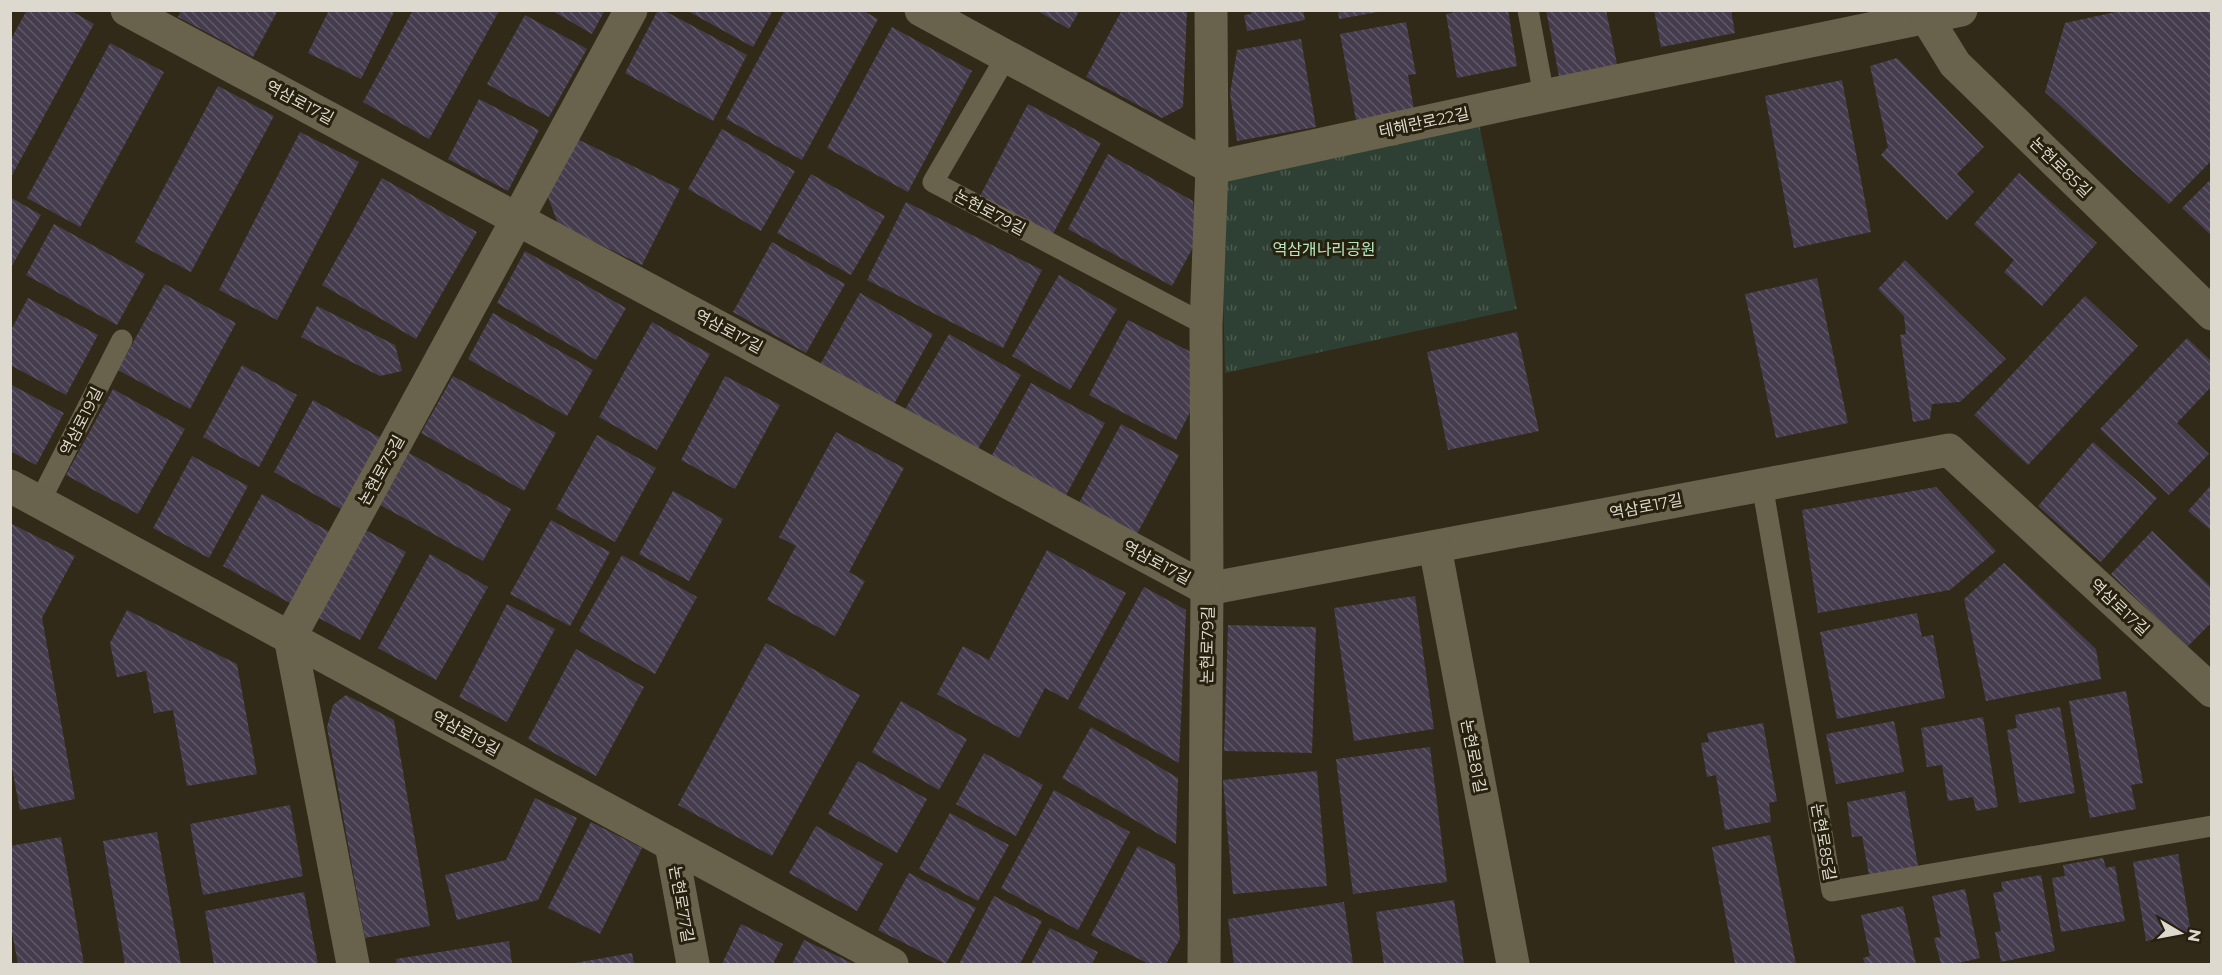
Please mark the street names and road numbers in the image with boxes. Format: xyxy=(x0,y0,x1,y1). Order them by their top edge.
street label: 역삼로17길 xyxy=(263,77,337,128)
street label: 테헤란로22길 xyxy=(1377,104,1471,141)
street label: 논현로85길 xyxy=(2026,133,2095,201)
street label: 논현로79길 xyxy=(951,186,1029,239)
street label: 역삼로17길 xyxy=(692,306,766,357)
street label: 역삼로19길 xyxy=(56,384,107,459)
street label: 논현로75길 xyxy=(354,432,408,509)
street label: 역삼로17길 xyxy=(1608,490,1684,523)
street label: 역삼로17길 xyxy=(1120,537,1194,588)
street label: 역삼로17길 xyxy=(2086,575,2153,640)
street label: 논현로79길 xyxy=(1197,606,1218,684)
street label: 역삼로19길 xyxy=(429,707,503,760)
street label: 논현로81길 xyxy=(1457,718,1490,795)
street label: 논현로85길 xyxy=(1807,802,1840,882)
street label: 논현로77길 xyxy=(665,864,698,944)

